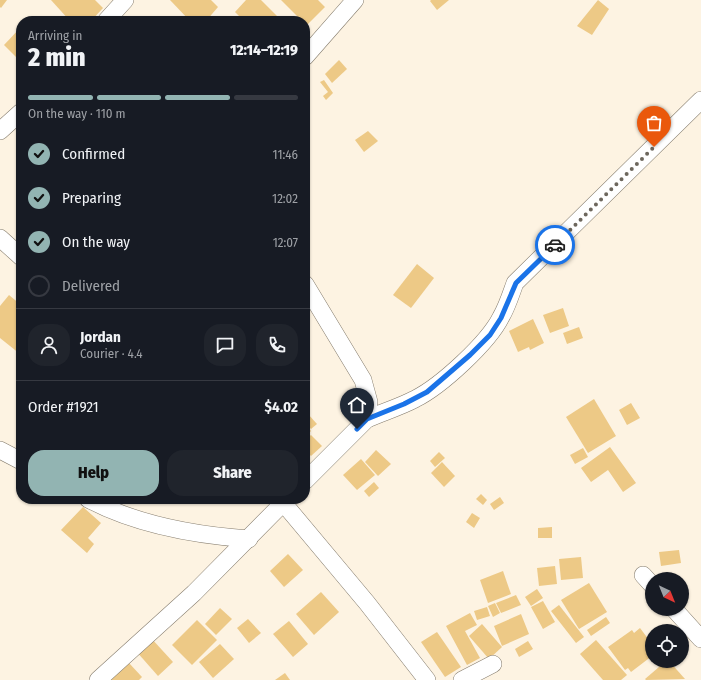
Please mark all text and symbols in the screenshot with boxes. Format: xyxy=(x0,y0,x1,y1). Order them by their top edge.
text: Arriving in xyxy=(28,28,82,43)
text: 12:14–12:19 xyxy=(230,41,298,59)
text: 2 min xyxy=(28,42,86,73)
text: On the way · 110 m xyxy=(28,106,126,121)
pin xyxy=(637,106,671,147)
icon: bag xyxy=(643,112,665,134)
icon: check xyxy=(28,143,50,165)
text: Confirmed xyxy=(62,145,125,163)
text: 11:46 xyxy=(273,147,298,162)
icon: check xyxy=(28,187,50,209)
text: Preparing xyxy=(62,189,121,207)
text: 12:02 xyxy=(272,191,298,206)
courier xyxy=(535,225,575,265)
icon: check xyxy=(28,231,50,253)
text: On the way xyxy=(62,233,130,251)
icon: car xyxy=(544,234,566,256)
text: 12:07 xyxy=(273,235,298,250)
text: Delivered xyxy=(62,277,120,295)
button: person xyxy=(28,324,70,366)
button: chat xyxy=(204,324,246,366)
button: phone xyxy=(256,324,298,366)
text: Jordan xyxy=(80,328,121,346)
text: Courier · 4.4 xyxy=(80,346,143,361)
pin xyxy=(340,388,374,429)
icon: home xyxy=(346,394,368,416)
text: Order #1921 xyxy=(28,398,99,416)
text: $4.02 xyxy=(265,398,298,416)
button: Help xyxy=(28,450,159,496)
button: Share xyxy=(167,450,298,496)
north arrow xyxy=(645,572,689,616)
map controls xyxy=(645,572,689,668)
button: locate xyxy=(645,624,689,668)

